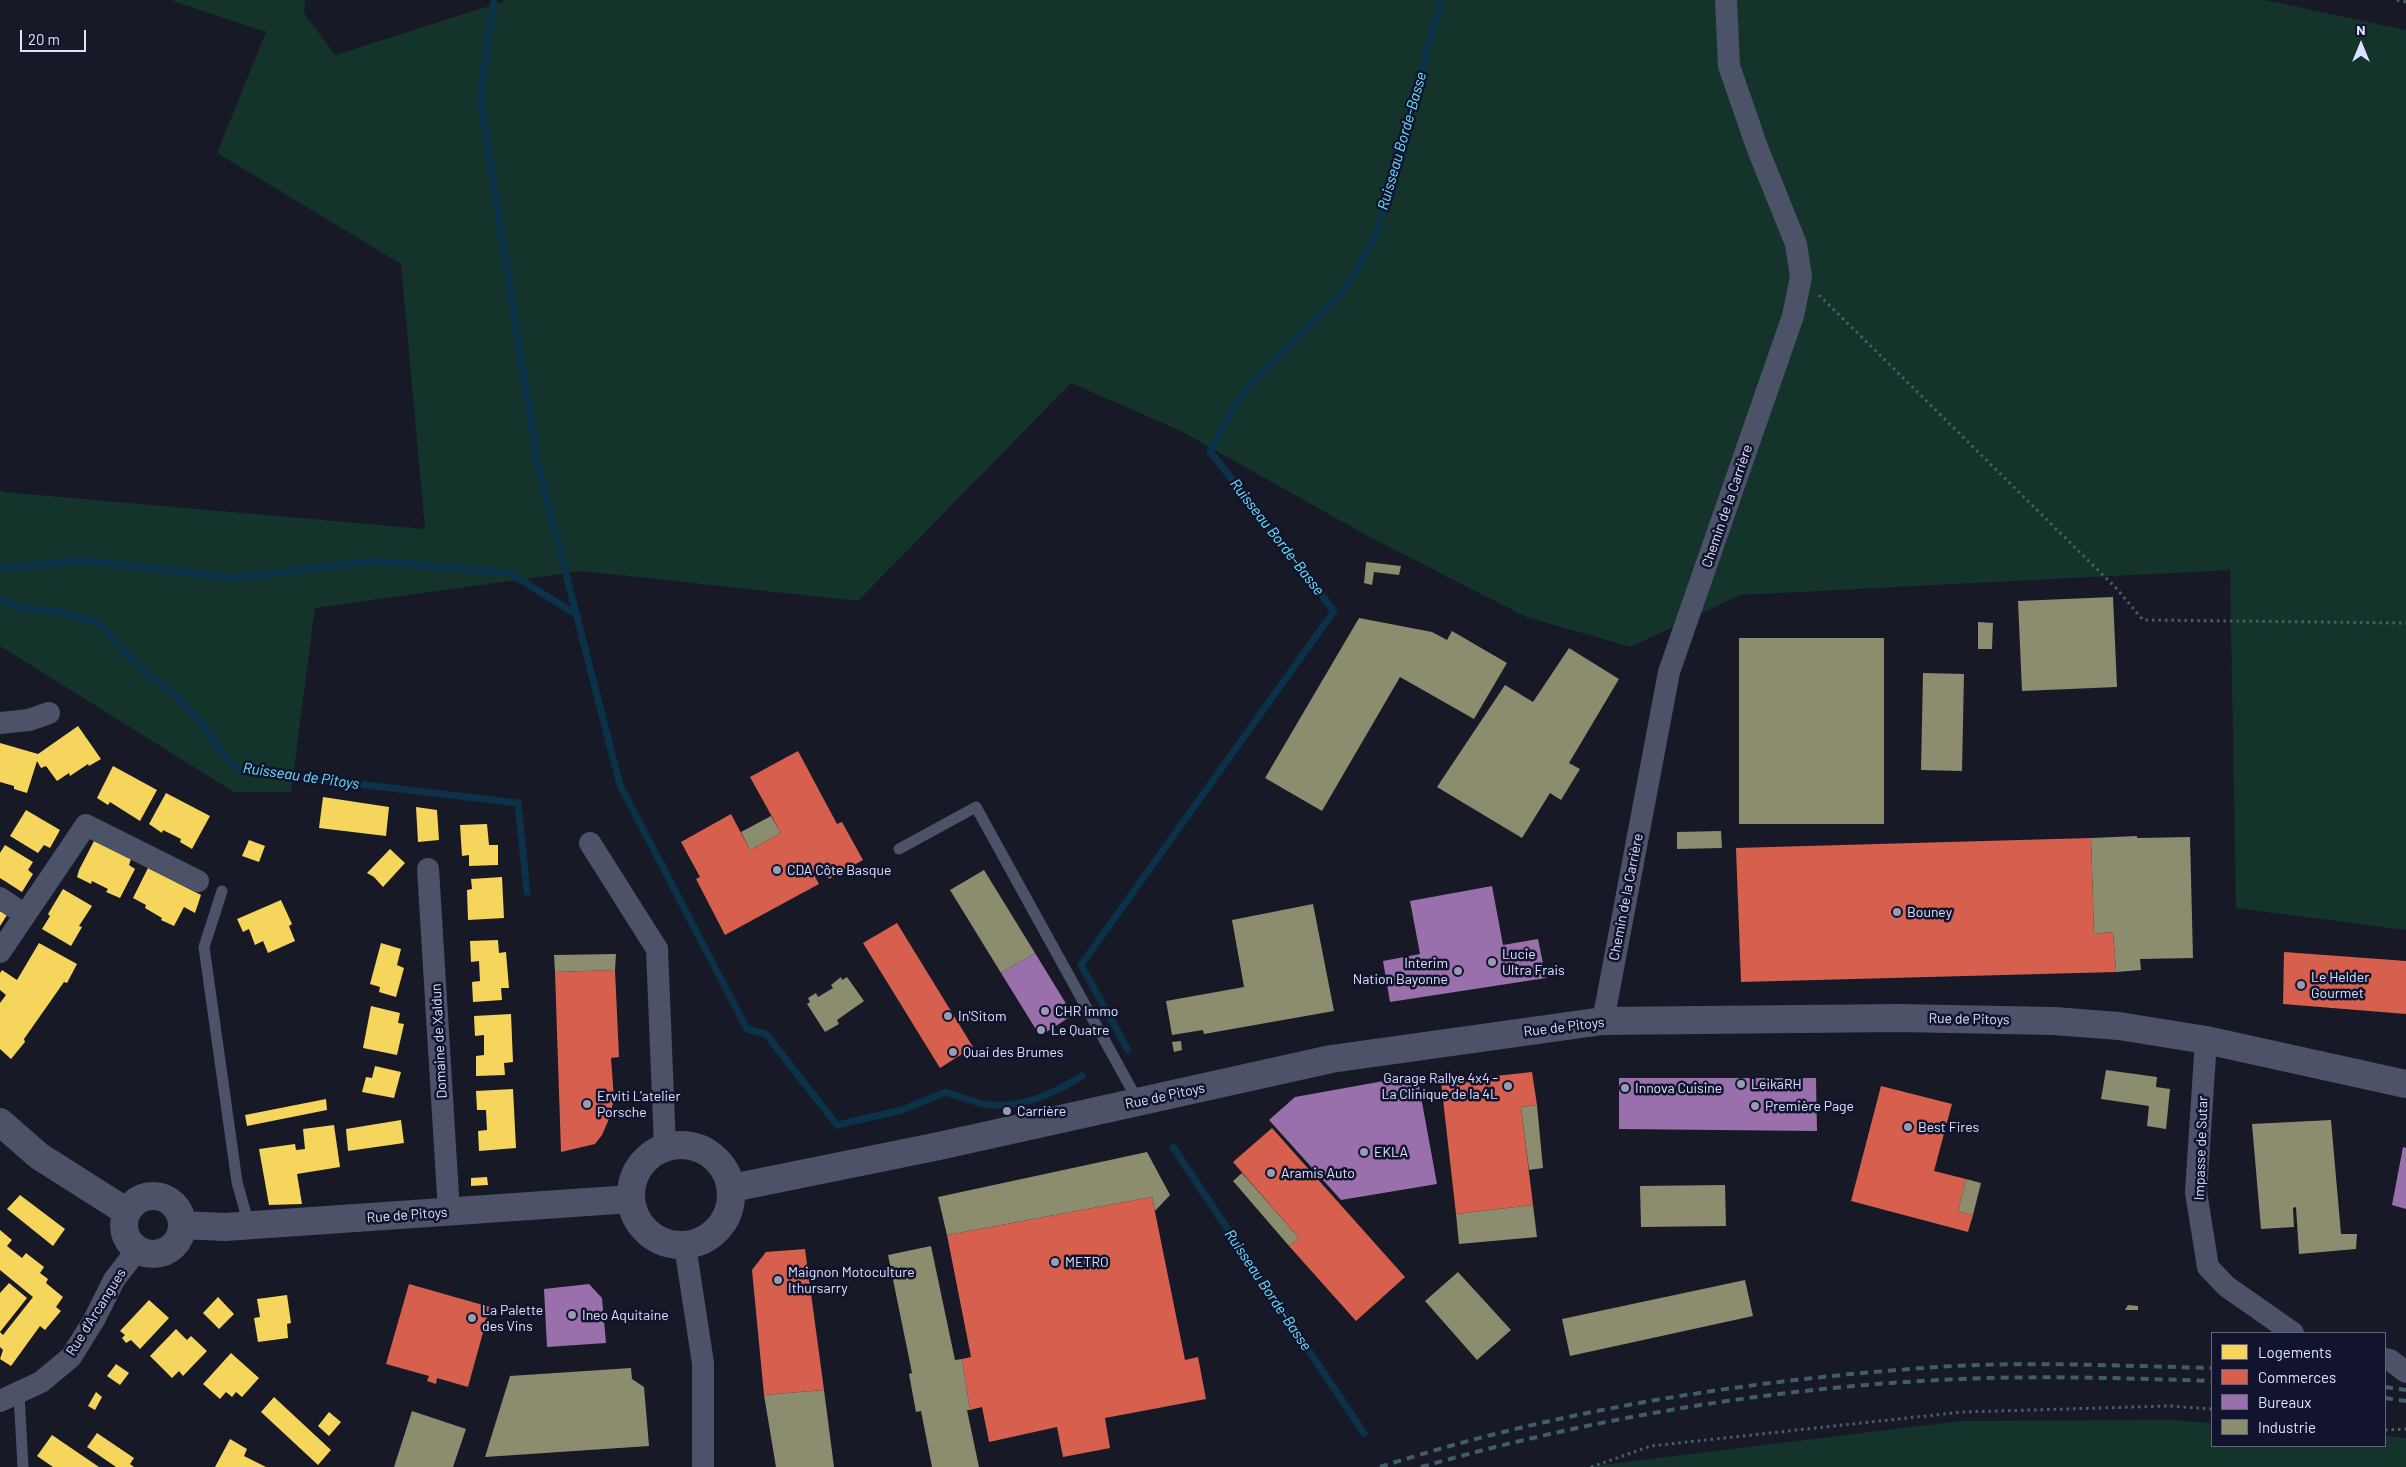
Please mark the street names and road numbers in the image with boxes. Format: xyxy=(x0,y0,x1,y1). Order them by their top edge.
street label: Chemin de la Carrière xyxy=(1698,442,1756,570)
street label: Chemin de la Carrière xyxy=(1605,832,1647,962)
street label: Domaine de Xaldun xyxy=(428,983,450,1099)
street label: Rue de Pitoys xyxy=(1928,1010,2010,1028)
street label: Rue de Pitoys xyxy=(1523,1014,1605,1040)
street label: Rue de Pitoys xyxy=(1124,1079,1206,1113)
street label: Impasse de Sutar xyxy=(2191,1095,2211,1201)
street label: Rue de Pitoys xyxy=(366,1204,448,1226)
street label: Rue d'Arcangues xyxy=(62,1265,130,1359)

